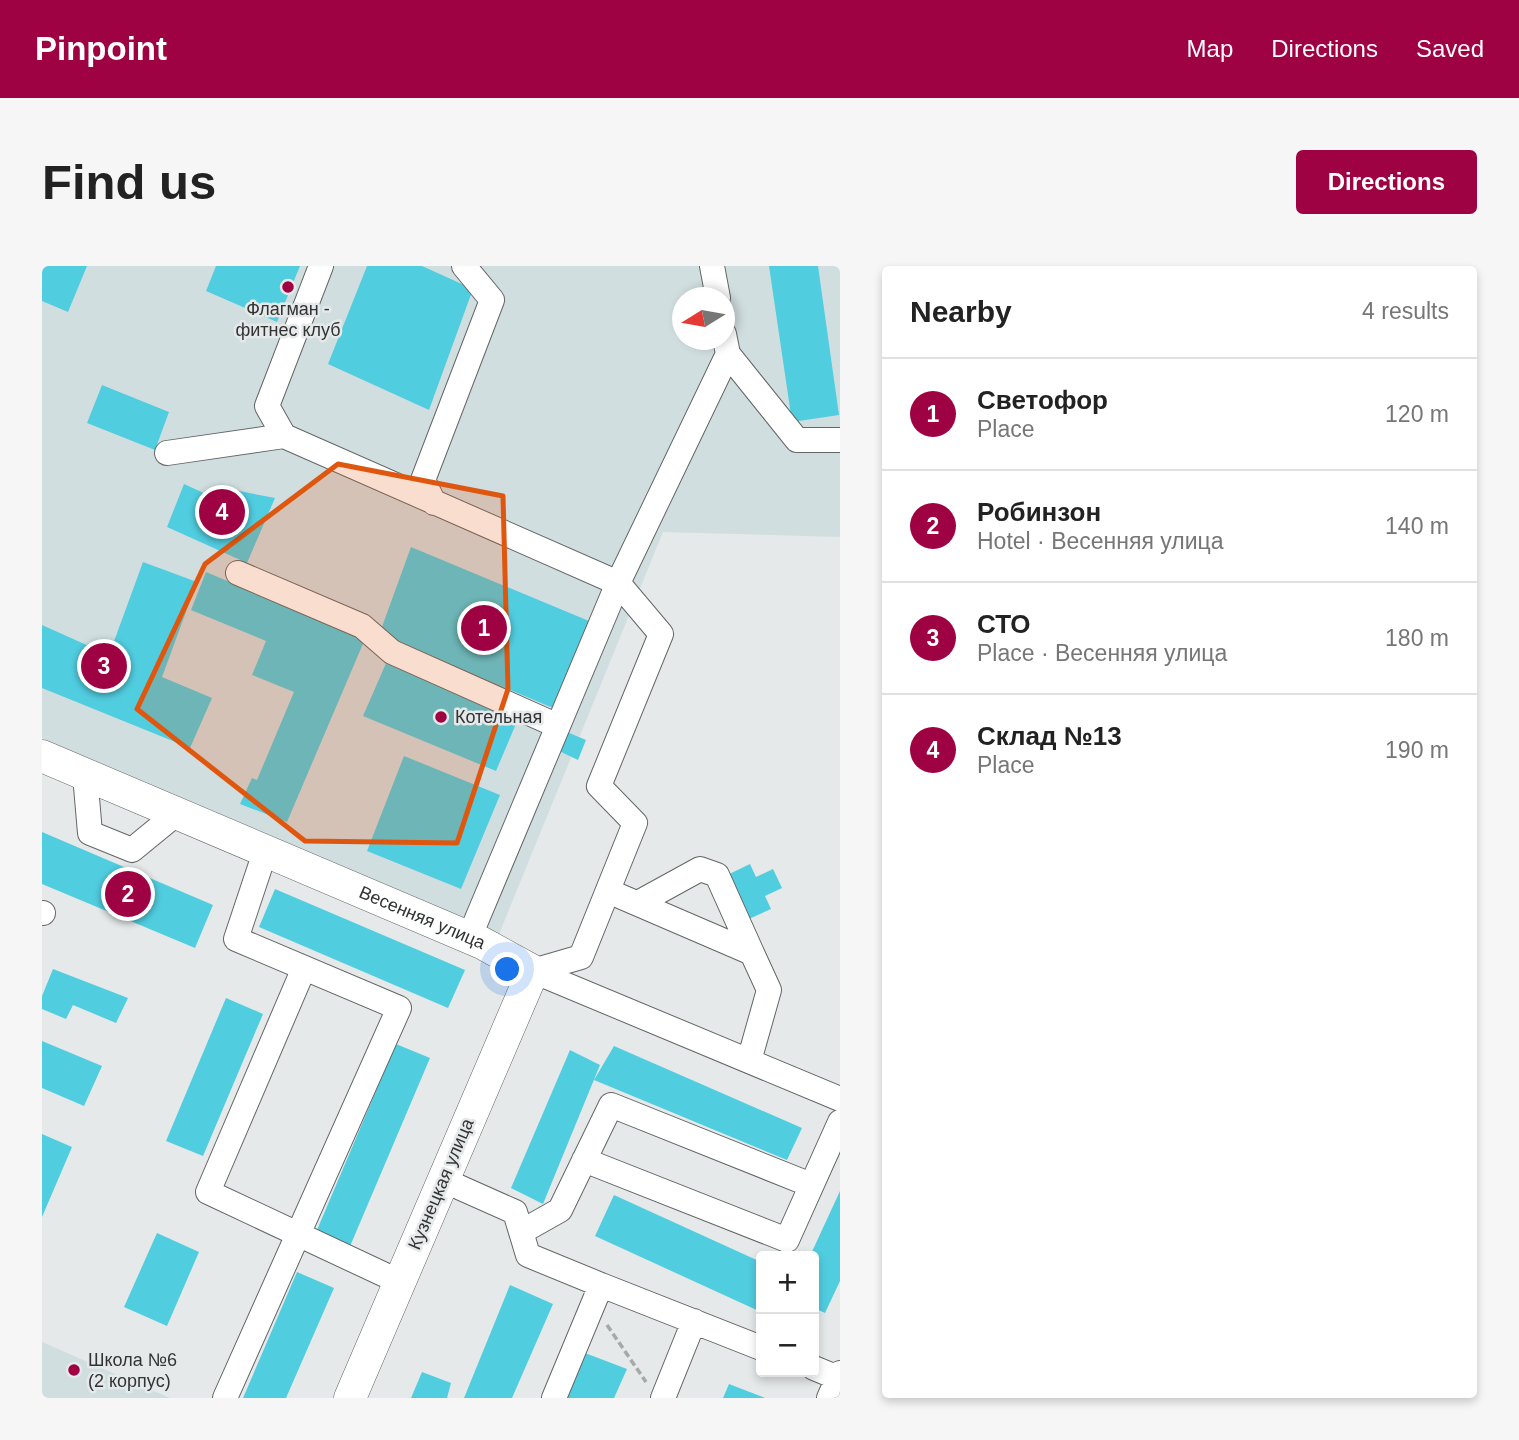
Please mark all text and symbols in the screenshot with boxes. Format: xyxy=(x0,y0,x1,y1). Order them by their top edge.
text: Pinpoint xyxy=(35,30,167,67)
text: Map xyxy=(1187,35,1233,62)
text: Directions xyxy=(1271,35,1378,62)
text: Saved xyxy=(1416,35,1484,62)
button: Directions xyxy=(1296,150,1477,214)
text: Find us xyxy=(42,155,216,209)
marker: Флагман - фитнес клуб xyxy=(280,279,296,295)
north arrow xyxy=(672,287,735,350)
text: Nearby xyxy=(910,295,1012,328)
text: 4 results xyxy=(1362,298,1449,324)
place label: Флагман - фитнес клуб xyxy=(235,299,341,340)
text: Светофор xyxy=(977,385,1108,415)
text: 1 xyxy=(927,401,939,427)
text: 120 m xyxy=(1385,401,1449,427)
text: Place xyxy=(977,416,1035,442)
pin: 4 xyxy=(199,486,245,538)
text: Робинзон xyxy=(977,497,1101,527)
text: 2 xyxy=(927,513,939,539)
text: 140 m xyxy=(1385,513,1449,539)
text: Hotel · Весенняя улица xyxy=(977,528,1224,554)
pin: 1 xyxy=(461,602,507,654)
text: СТО xyxy=(977,609,1031,639)
text: 3 xyxy=(927,625,939,651)
text: 180 m xyxy=(1385,625,1449,651)
pin: 3 xyxy=(81,640,127,692)
text: Place · Весенняя улица xyxy=(977,640,1227,666)
place label: Котельная xyxy=(455,707,542,727)
marker: Котельная xyxy=(433,709,449,725)
text: Склад №13 xyxy=(977,721,1122,751)
text: 4 xyxy=(927,737,939,763)
text: 190 m xyxy=(1385,737,1449,763)
text: Place xyxy=(977,752,1035,778)
pin: 2 xyxy=(105,868,151,920)
street label: Весенняя улица xyxy=(356,882,489,954)
your location xyxy=(490,952,524,986)
street label: Кузнецкая улица xyxy=(404,1115,478,1253)
map controls xyxy=(756,1251,819,1377)
button: + xyxy=(756,1251,819,1314)
button: − xyxy=(756,1314,819,1377)
place label: Школа №6 (2 корпус) xyxy=(88,1350,177,1391)
marker: Школа №6 (2 корпус) xyxy=(66,1362,82,1378)

